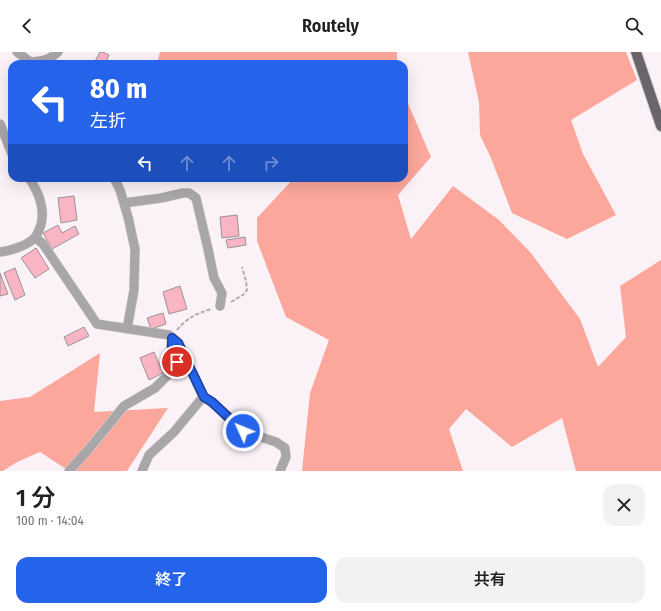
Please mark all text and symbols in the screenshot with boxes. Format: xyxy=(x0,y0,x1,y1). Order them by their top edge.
icon: back xyxy=(16,15,38,37)
text: Routely xyxy=(302,15,359,37)
icon: search xyxy=(623,15,645,37)
text: 80 m xyxy=(90,72,147,105)
icon: left xyxy=(24,76,76,128)
text: 左折 xyxy=(90,110,126,132)
icon: left xyxy=(134,152,156,174)
icon: ahead xyxy=(176,152,198,174)
icon: ahead xyxy=(218,152,240,174)
icon: right xyxy=(260,152,282,174)
pin xyxy=(160,345,194,379)
icon: arrive xyxy=(166,351,188,373)
position arrow xyxy=(222,410,264,452)
text: 1 分 xyxy=(16,484,55,512)
button: close xyxy=(603,484,645,526)
text: 100 m · 14:04 xyxy=(16,513,84,528)
button: 終了 xyxy=(16,557,327,603)
button: 共有 xyxy=(335,557,645,603)

